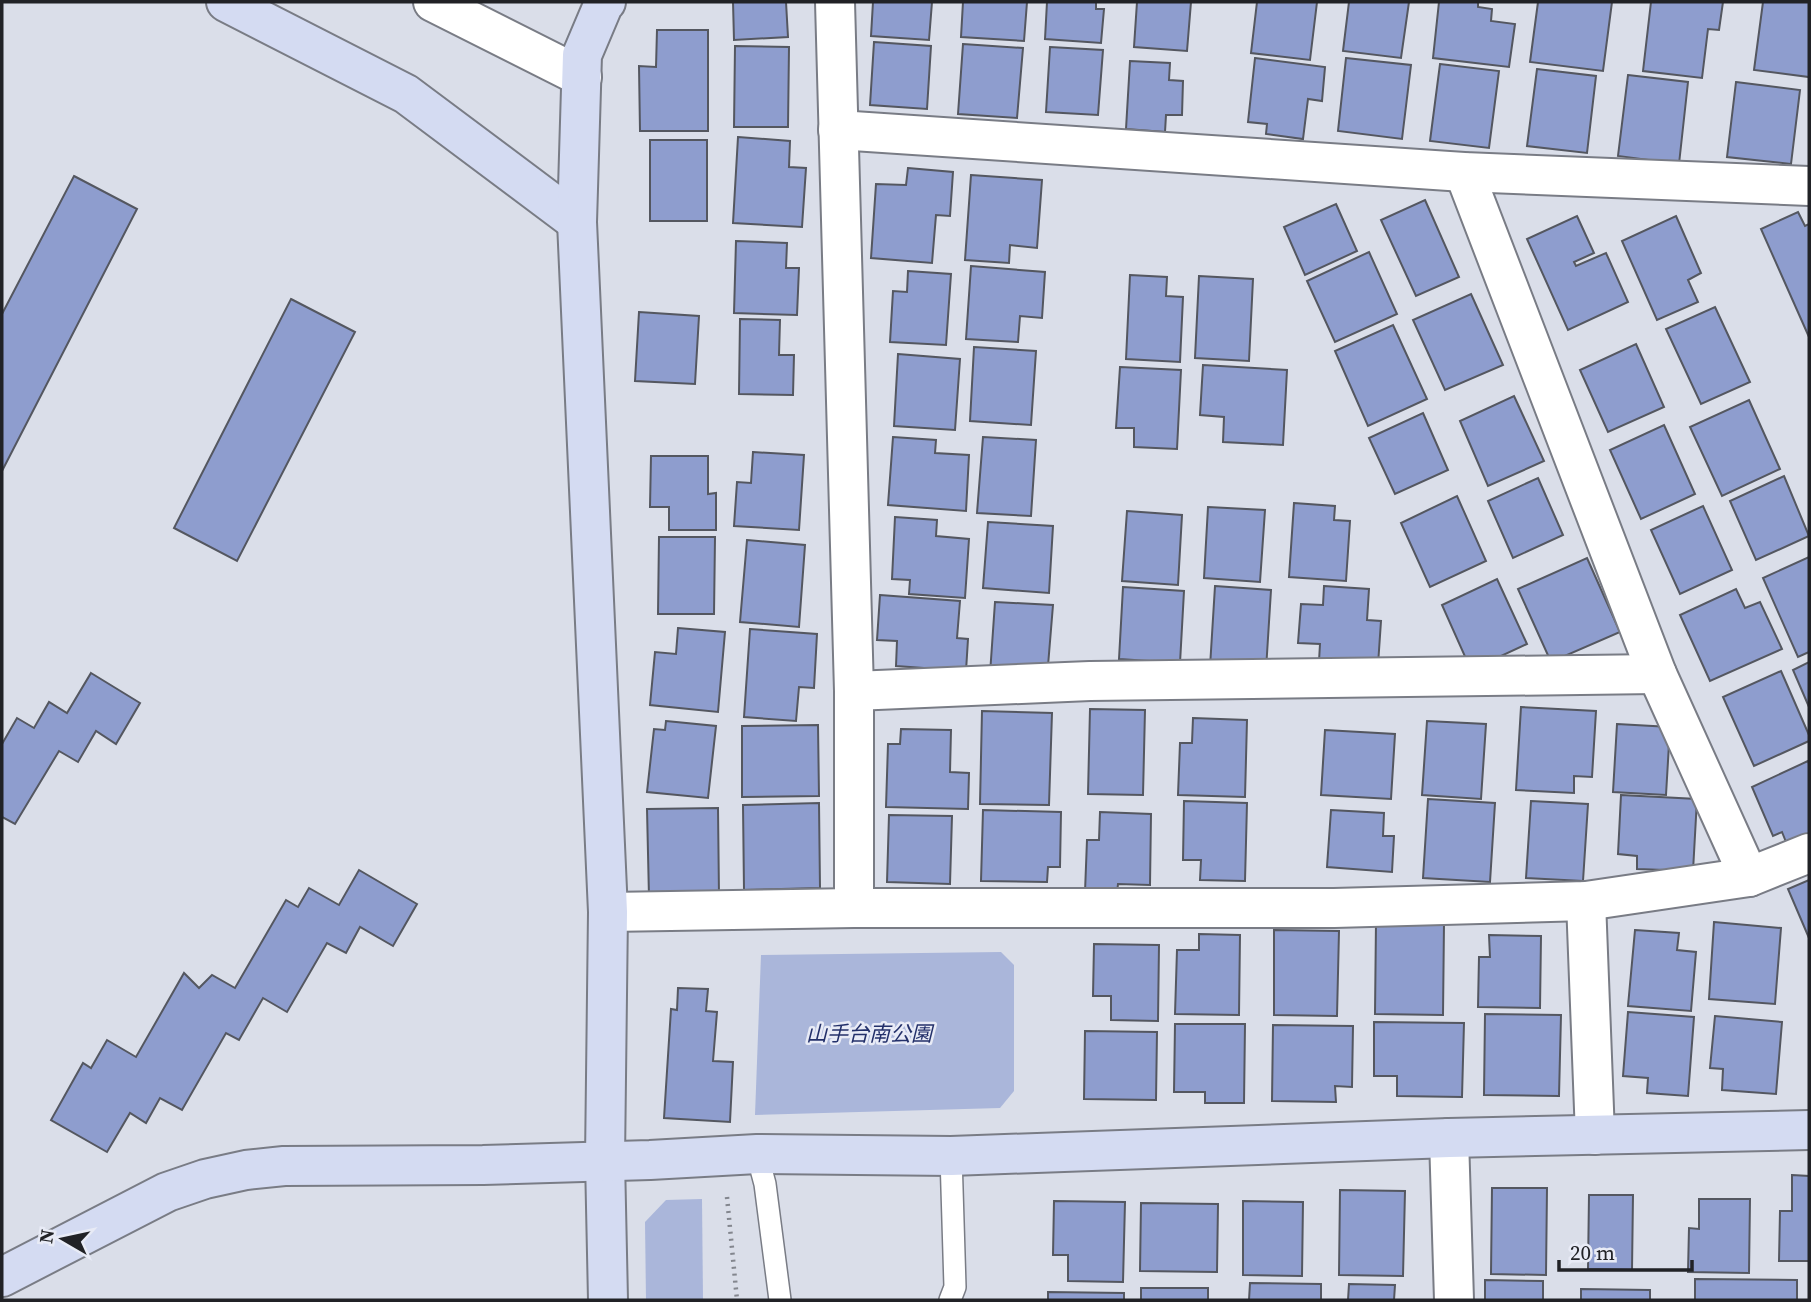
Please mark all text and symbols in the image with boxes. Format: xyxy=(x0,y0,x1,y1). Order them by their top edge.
park label: 山手台南公園 xyxy=(806,1019,935,1048)
north arrow xyxy=(28,1204,98,1274)
text: N xyxy=(32,1227,60,1245)
scale bar xyxy=(1559,1228,1692,1272)
text: 20 m xyxy=(1570,1238,1615,1267)

